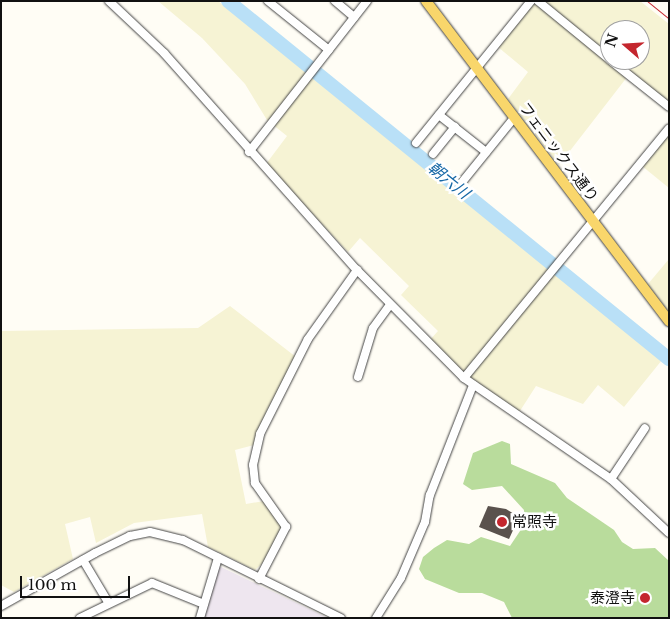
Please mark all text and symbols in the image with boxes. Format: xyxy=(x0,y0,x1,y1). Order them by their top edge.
north arrow xyxy=(600,20,650,70)
text: N xyxy=(601,31,622,50)
street label: フェニックス通り xyxy=(516,99,602,205)
water label: 朝六川 xyxy=(424,157,474,203)
place label: 常照寺 xyxy=(512,513,557,531)
marker: 常照寺 xyxy=(496,516,508,528)
scale bar xyxy=(22,566,132,598)
text: 100 m xyxy=(28,575,77,594)
place label: 泰澄寺 xyxy=(590,589,635,607)
marker: 泰澄寺 xyxy=(639,592,651,604)

